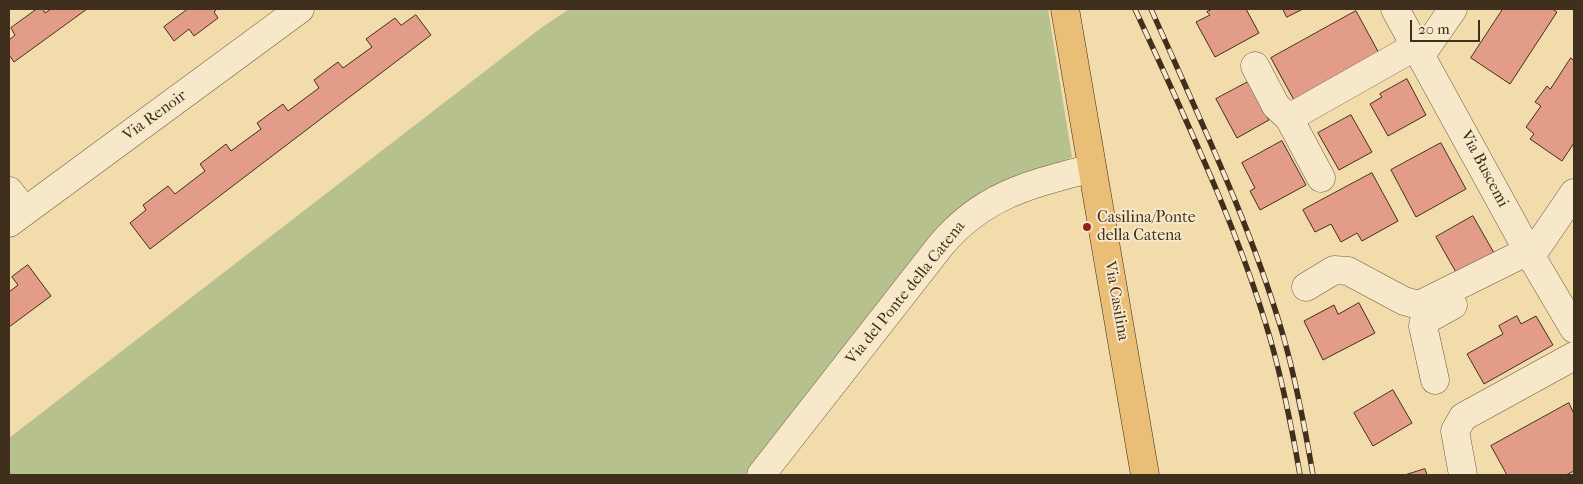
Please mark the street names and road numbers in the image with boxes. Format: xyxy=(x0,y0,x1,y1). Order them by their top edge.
street label: Via Renoir xyxy=(119,86,191,146)
street label: Via Buscemi xyxy=(1456,127,1512,211)
street label: Via del Ponte della Catena xyxy=(842,218,970,368)
street label: Via Casilina xyxy=(1100,260,1132,342)

